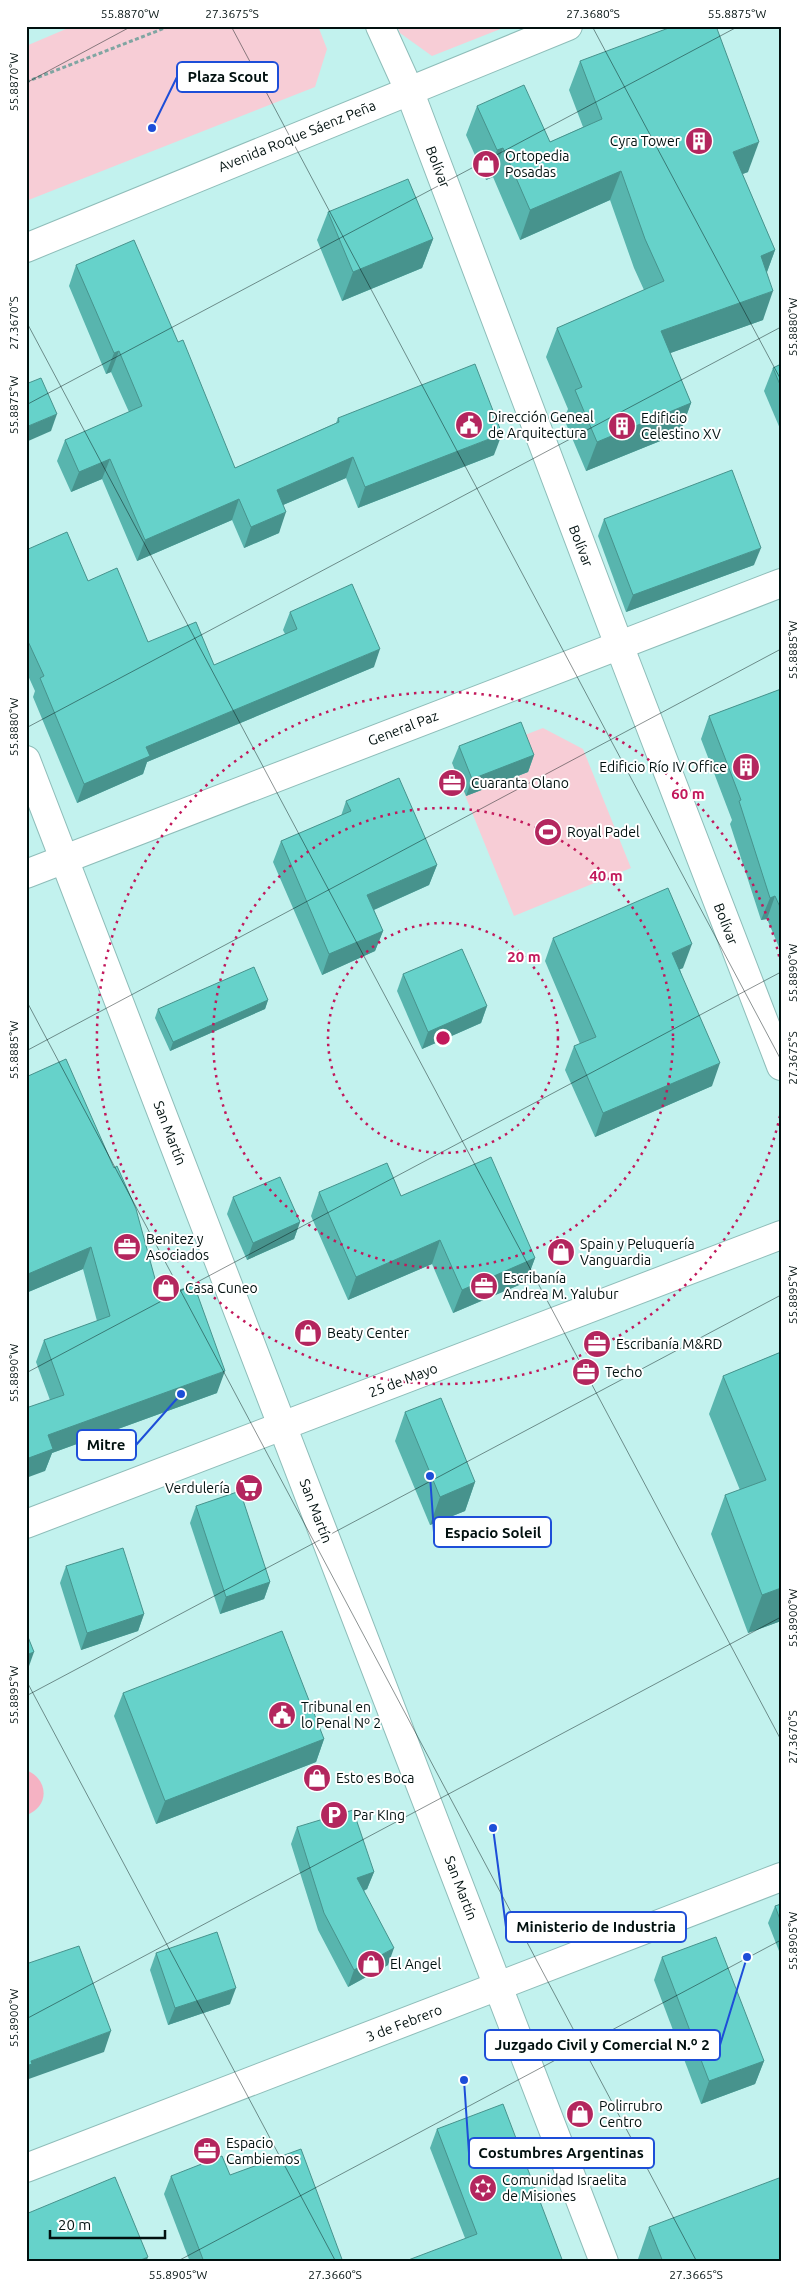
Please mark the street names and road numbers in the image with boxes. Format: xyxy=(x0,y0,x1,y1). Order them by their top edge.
street label: Avenida Roque Sáenz Peña xyxy=(216,97,378,175)
street label: Bolívar xyxy=(423,144,453,191)
street label: Bolívar xyxy=(566,523,596,570)
street label: General Paz xyxy=(366,707,440,749)
street label: Bolívar xyxy=(711,901,741,948)
street label: San Martín xyxy=(150,1099,190,1167)
street label: 25 de Mayo xyxy=(366,1360,440,1400)
street label: San Martín xyxy=(296,1477,336,1545)
street label: San Martín xyxy=(441,1854,481,1922)
street label: 3 de Febrero xyxy=(364,2001,444,2045)

